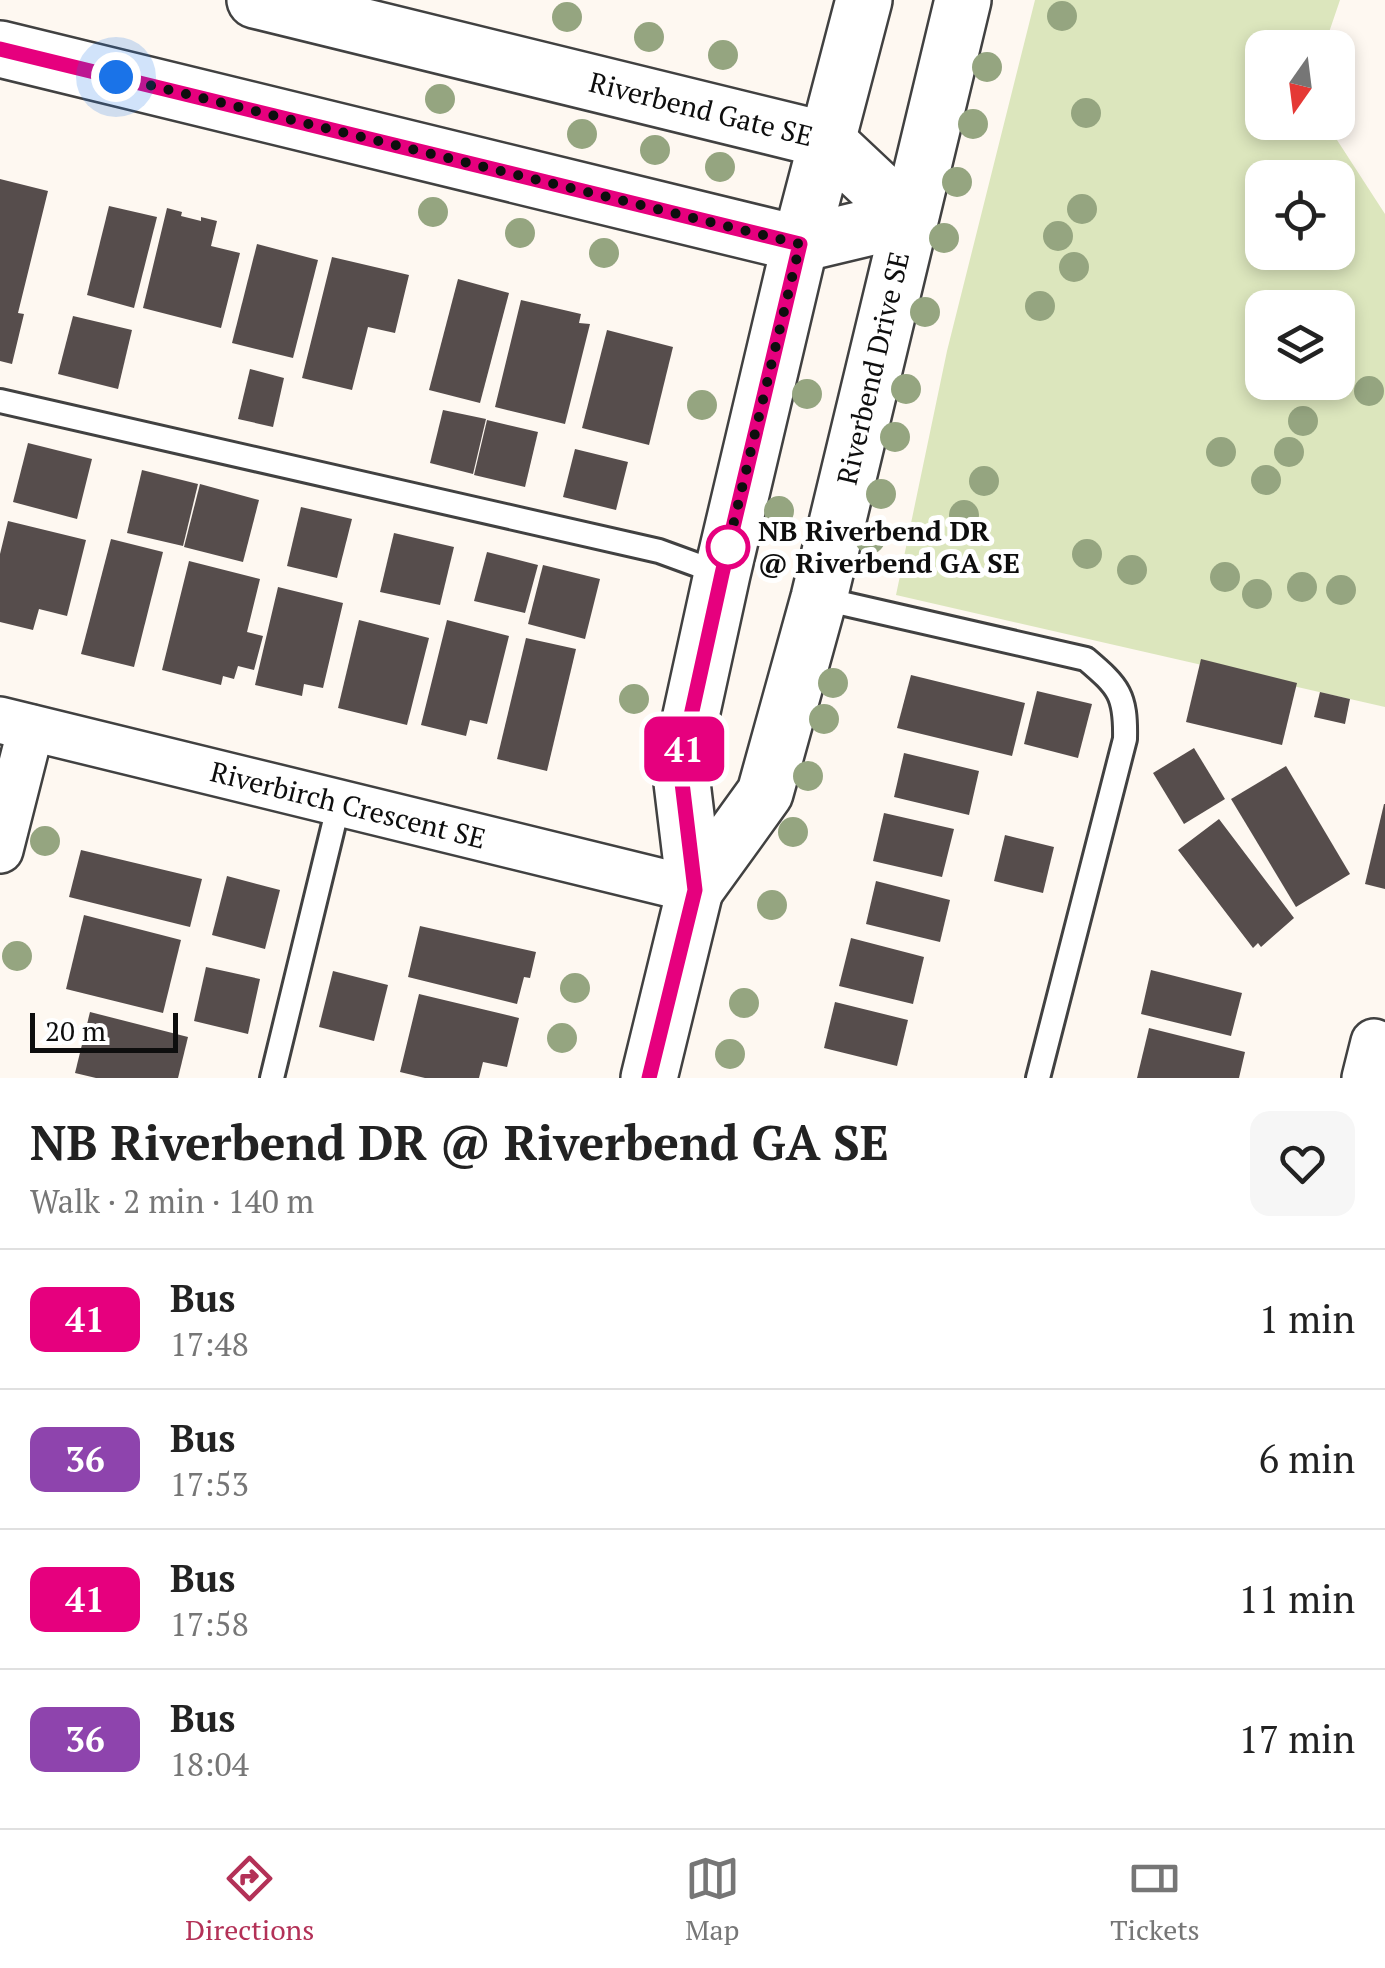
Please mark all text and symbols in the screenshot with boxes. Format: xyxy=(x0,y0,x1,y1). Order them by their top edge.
north arrow xyxy=(1245,30,1355,140)
map controls xyxy=(1245,30,1355,400)
your location xyxy=(91,52,141,102)
street label: Riverbend Gate SE xyxy=(585,63,817,154)
button: locate xyxy=(1245,160,1355,270)
street label: Riverbend Drive SE xyxy=(828,248,917,488)
button: layers xyxy=(1245,290,1355,400)
place label: NB Riverbend DR @ Riverbend GA SE xyxy=(758,512,1020,581)
marker: NB Riverbend DR @ Riverbend GA SE xyxy=(707,526,749,568)
line badge: 41 xyxy=(639,716,729,782)
text: 41 xyxy=(664,726,704,772)
street label: Riverbirch Crescent SE xyxy=(207,752,490,857)
scale bar xyxy=(30,1008,178,1052)
text: 20 m xyxy=(45,1012,106,1049)
text: NB Riverbend DR @ Riverbend GA SE xyxy=(30,1110,889,1174)
button: heart xyxy=(1250,1111,1355,1216)
text: Walk · 2 min · 140 m xyxy=(30,1180,314,1222)
text: Bus xyxy=(170,1273,235,1323)
text: 1 min xyxy=(1259,1294,1355,1344)
text: 41 xyxy=(65,1296,105,1342)
text: 17:48 xyxy=(170,1323,249,1365)
text: Bus xyxy=(170,1413,235,1463)
text: 6 min xyxy=(1259,1434,1355,1484)
text: 36 xyxy=(65,1436,105,1482)
text: 17:53 xyxy=(170,1463,249,1505)
text: Bus xyxy=(170,1553,235,1603)
text: 11 min xyxy=(1238,1574,1355,1624)
text: 41 xyxy=(65,1576,105,1622)
text: 17:58 xyxy=(170,1603,249,1645)
text: Bus xyxy=(170,1693,235,1743)
text: 17 min xyxy=(1238,1714,1355,1764)
text: 36 xyxy=(65,1716,105,1762)
text: 18:04 xyxy=(170,1743,249,1785)
tab: Directions xyxy=(185,1851,314,1948)
tab: Map xyxy=(685,1851,740,1948)
tab: Tickets xyxy=(1110,1851,1200,1948)

